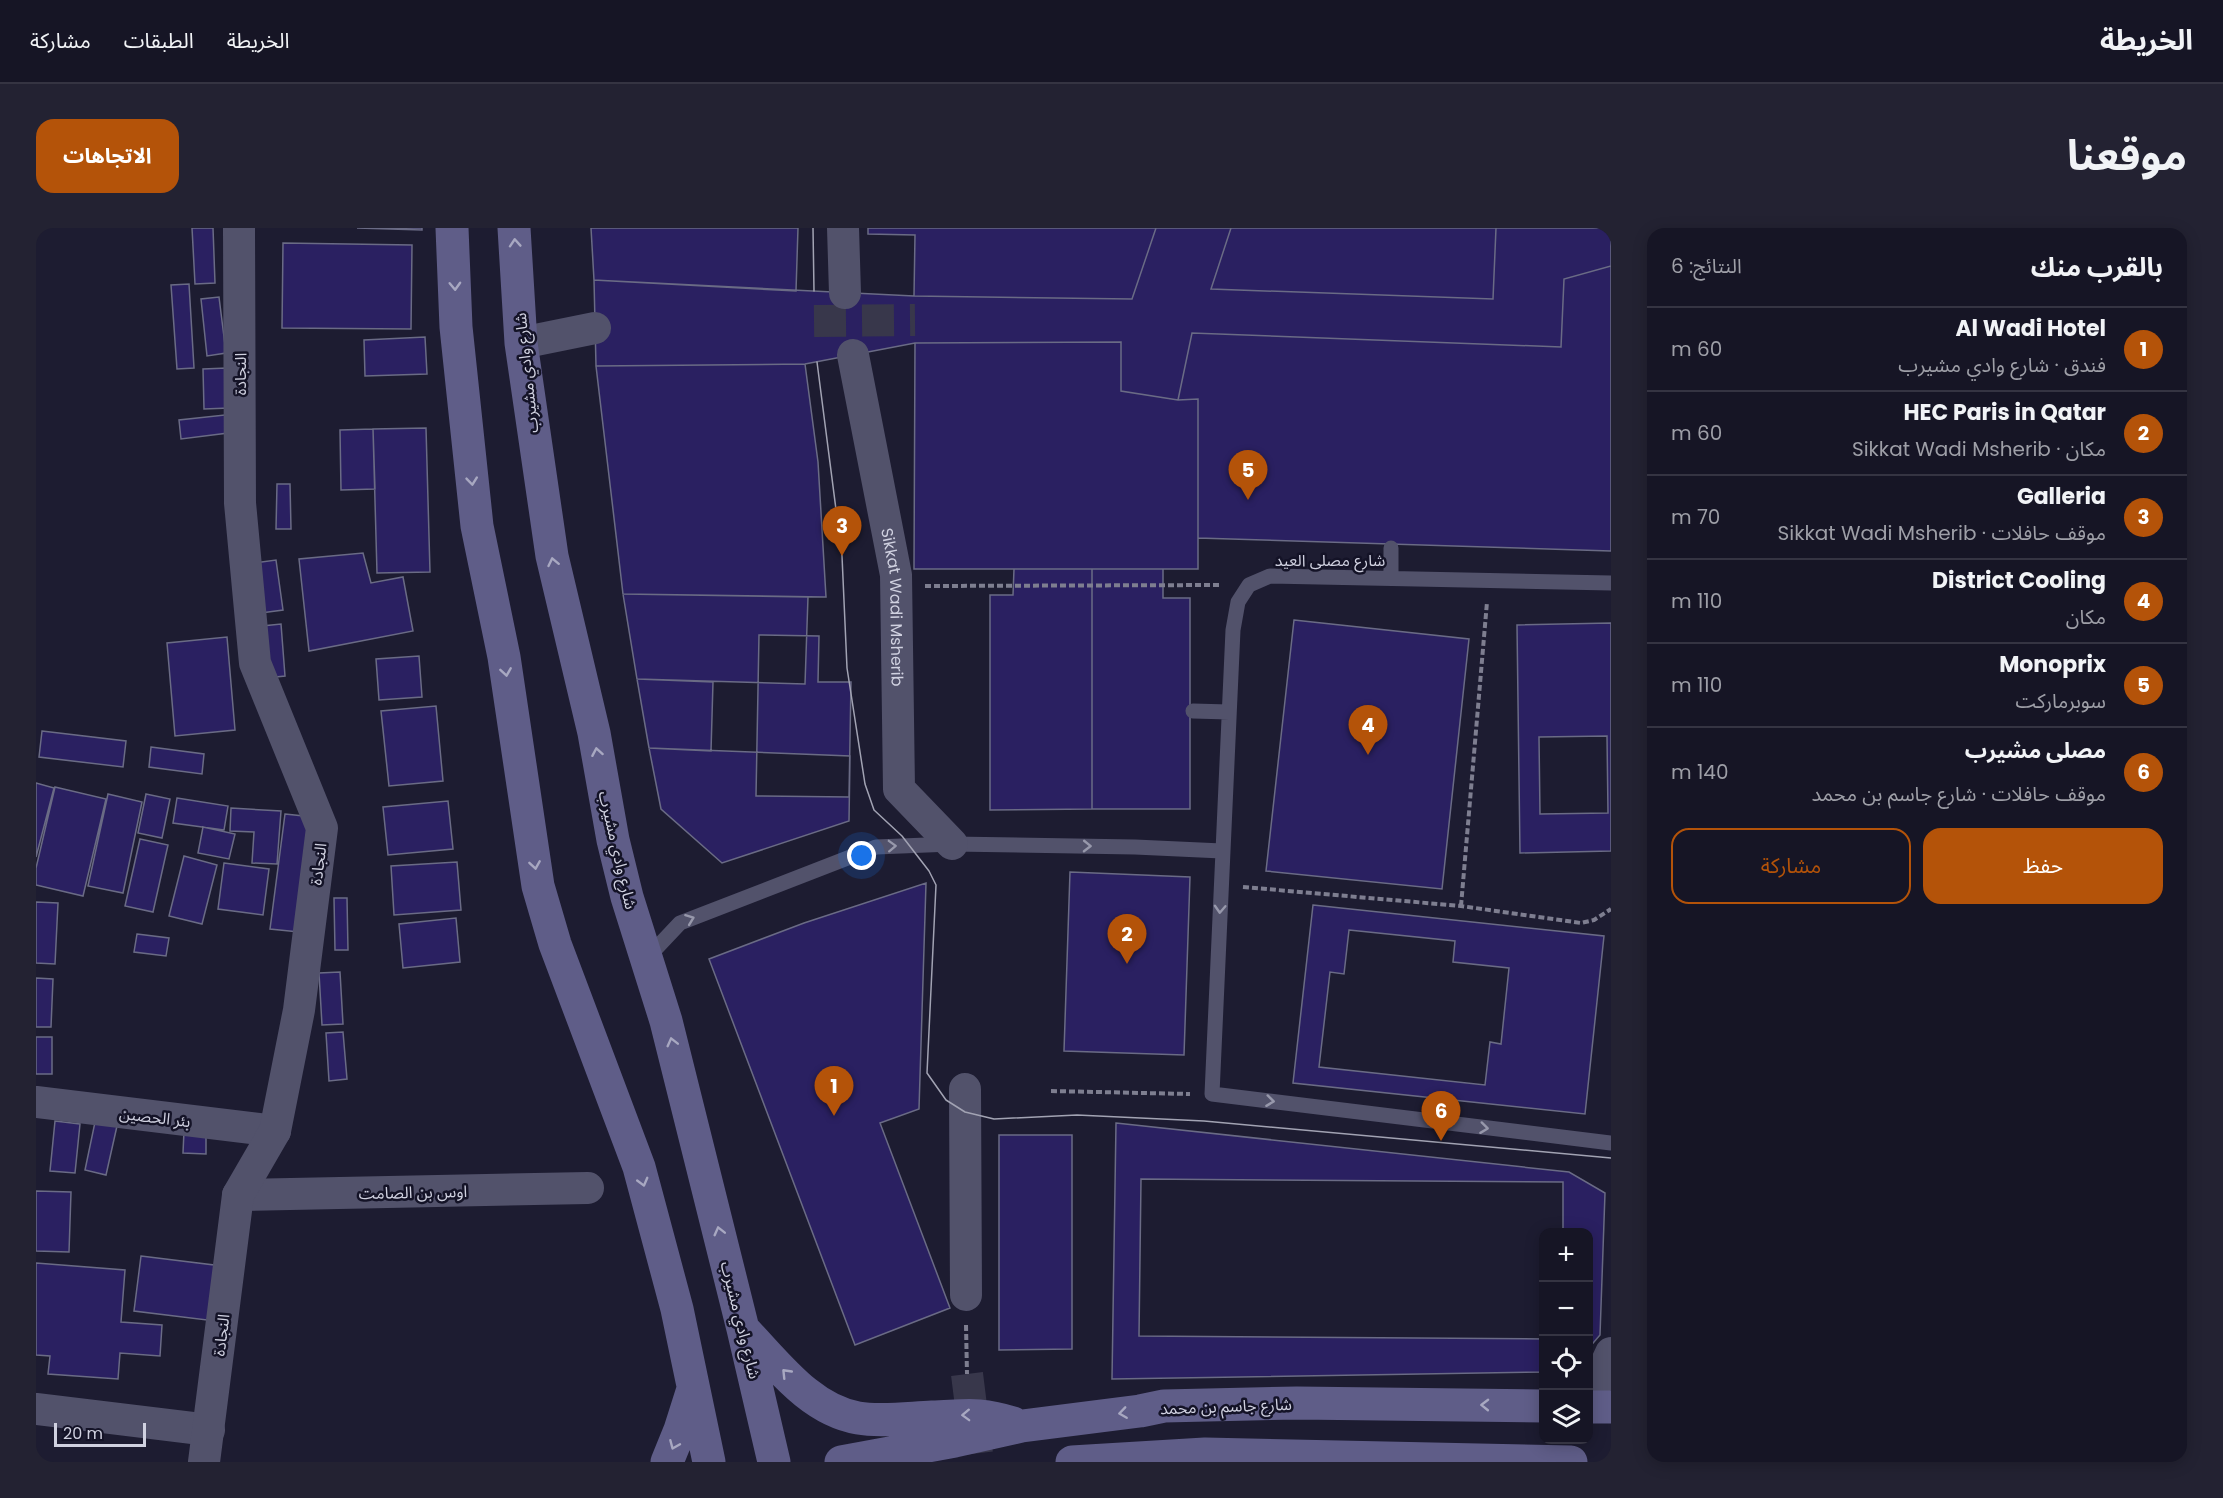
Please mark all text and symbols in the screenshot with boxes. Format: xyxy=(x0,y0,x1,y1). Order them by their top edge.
text: الخريطة xyxy=(2100,21,2193,60)
text: مشاركة xyxy=(30,26,91,55)
text: الطبقات xyxy=(124,26,194,55)
text: الخريطة xyxy=(227,26,290,55)
button: الاتجاهات xyxy=(36,119,179,193)
text: موقعنا xyxy=(2067,126,2187,185)
one-way arrow xyxy=(508,239,521,248)
text: بالقرب منك xyxy=(2031,249,2163,285)
text: النتائج: 6 xyxy=(1671,252,1742,280)
one-way arrow xyxy=(448,282,461,291)
street label: شارع وادي مشيرب xyxy=(509,312,545,434)
text: Al Wadi Hotel xyxy=(1955,313,2106,344)
text: 60 m xyxy=(1671,335,1722,363)
text: 1 xyxy=(2140,335,2147,363)
text: فندق · شارع وادي مشيرب xyxy=(1898,351,2106,379)
street label: النجادة xyxy=(229,353,252,395)
text: HEC Paris in Qatar xyxy=(1904,397,2106,428)
text: 60 m xyxy=(1671,419,1722,447)
text: 2 xyxy=(2138,419,2149,447)
text: مكان · Sikkat Wadi Msherib xyxy=(1852,435,2106,463)
pin: 5 xyxy=(1228,450,1268,500)
one-way arrow xyxy=(465,476,478,485)
text: Galleria xyxy=(2017,481,2106,512)
text: 70 m xyxy=(1671,503,1720,531)
text: 3 xyxy=(2137,503,2150,531)
pin: 3 xyxy=(822,506,862,556)
text: موقف حافلات · Sikkat Wadi Msherib xyxy=(1778,519,2106,547)
street label: Sikkat Wadi Msherib xyxy=(875,526,909,687)
street label: شارع مصلى العيد xyxy=(1275,549,1385,573)
one-way arrow xyxy=(547,557,560,567)
text: District Cooling xyxy=(1932,565,2106,596)
text: 110 m xyxy=(1671,587,1722,615)
text: 4 xyxy=(2137,587,2150,615)
text: مكان xyxy=(2066,603,2106,631)
text: Monoprix xyxy=(1999,649,2106,680)
one-way arrow xyxy=(500,668,512,677)
text: 110 m xyxy=(1671,671,1722,699)
text: 5 xyxy=(2137,671,2150,699)
text: سوبرماركت xyxy=(2015,687,2106,715)
pin: 4 xyxy=(1348,706,1388,755)
text: مصلى مشيرب xyxy=(1965,735,2106,766)
one-way arrow xyxy=(591,747,604,757)
text: 140 m xyxy=(1671,758,1729,786)
text: 6 xyxy=(2137,758,2150,786)
text: موقف حافلات · شارع جاسم بن محمد xyxy=(1812,780,2106,808)
street label: شارع وادي مشيرب xyxy=(592,789,642,912)
button: مشاركة xyxy=(1671,828,1911,904)
button: حفظ xyxy=(1923,828,2163,904)
one-way arrow xyxy=(888,840,897,853)
one-way arrow xyxy=(1083,840,1092,852)
your location xyxy=(847,841,876,870)
street label: النجادة xyxy=(304,842,332,887)
one-way arrow xyxy=(529,861,541,870)
one-way arrow xyxy=(1214,905,1227,914)
one-way arrow xyxy=(684,914,695,926)
pin: 2 xyxy=(1108,914,1146,964)
one-way arrow xyxy=(666,1037,679,1047)
pin: 1 xyxy=(814,1066,854,1116)
pin: 6 xyxy=(1422,1092,1460,1141)
one-way arrow xyxy=(1265,1094,1275,1107)
street label: بئر الحصين xyxy=(118,1102,192,1133)
one-way arrow xyxy=(1480,1121,1489,1133)
one-way arrow xyxy=(636,1176,648,1187)
street label: اوس بن الصامت xyxy=(359,1180,467,1205)
one-way arrow xyxy=(713,1227,726,1237)
map controls xyxy=(1539,1228,1593,1444)
button: + xyxy=(1539,1228,1593,1282)
street label: شارع وادي مشيرب xyxy=(714,1259,766,1382)
button: − xyxy=(1539,1282,1593,1336)
street label: النجادة xyxy=(207,1313,235,1358)
button: locate xyxy=(1539,1336,1593,1390)
one-way arrow xyxy=(782,1369,793,1380)
button: layers xyxy=(1539,1390,1593,1444)
street label: شارع جاسم بن محمد xyxy=(1160,1393,1292,1421)
one-way arrow xyxy=(1481,1399,1490,1411)
one-way arrow xyxy=(1118,1407,1127,1419)
one-way arrow xyxy=(961,1409,970,1421)
scale bar xyxy=(54,1420,146,1448)
text: 20 m xyxy=(63,1422,103,1445)
one-way arrow xyxy=(669,1438,681,1449)

